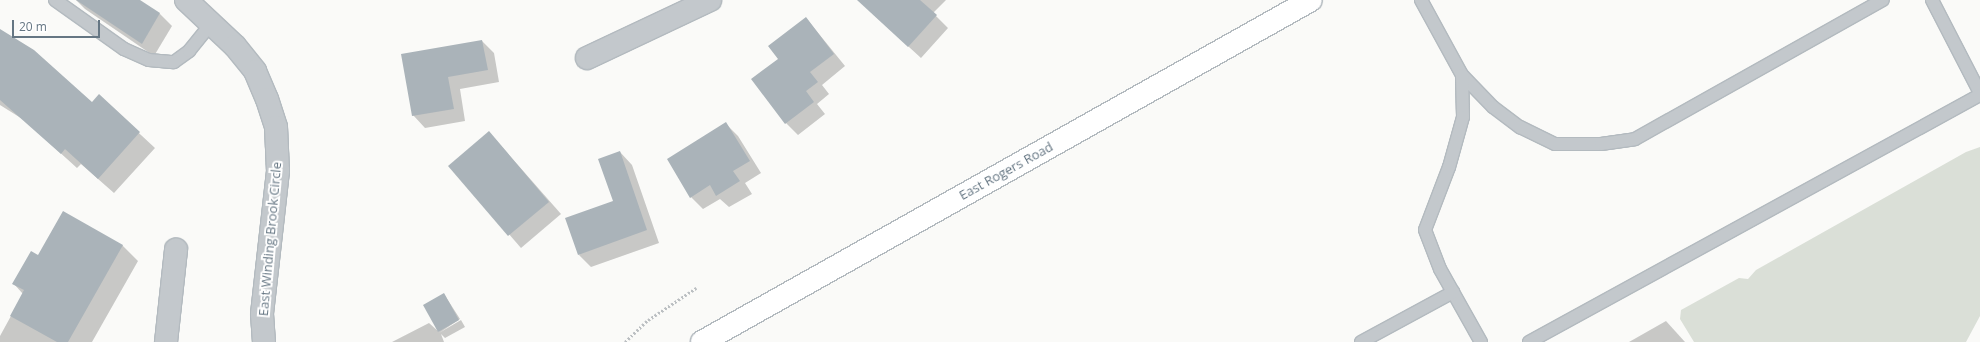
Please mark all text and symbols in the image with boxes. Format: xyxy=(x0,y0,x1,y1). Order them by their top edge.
scale bar xyxy=(14,12,102,38)
text: 20 m xyxy=(19,18,47,35)
street label: East Rogers Road xyxy=(956,139,1056,203)
street label: East Winding Brook Circle xyxy=(255,161,285,317)

